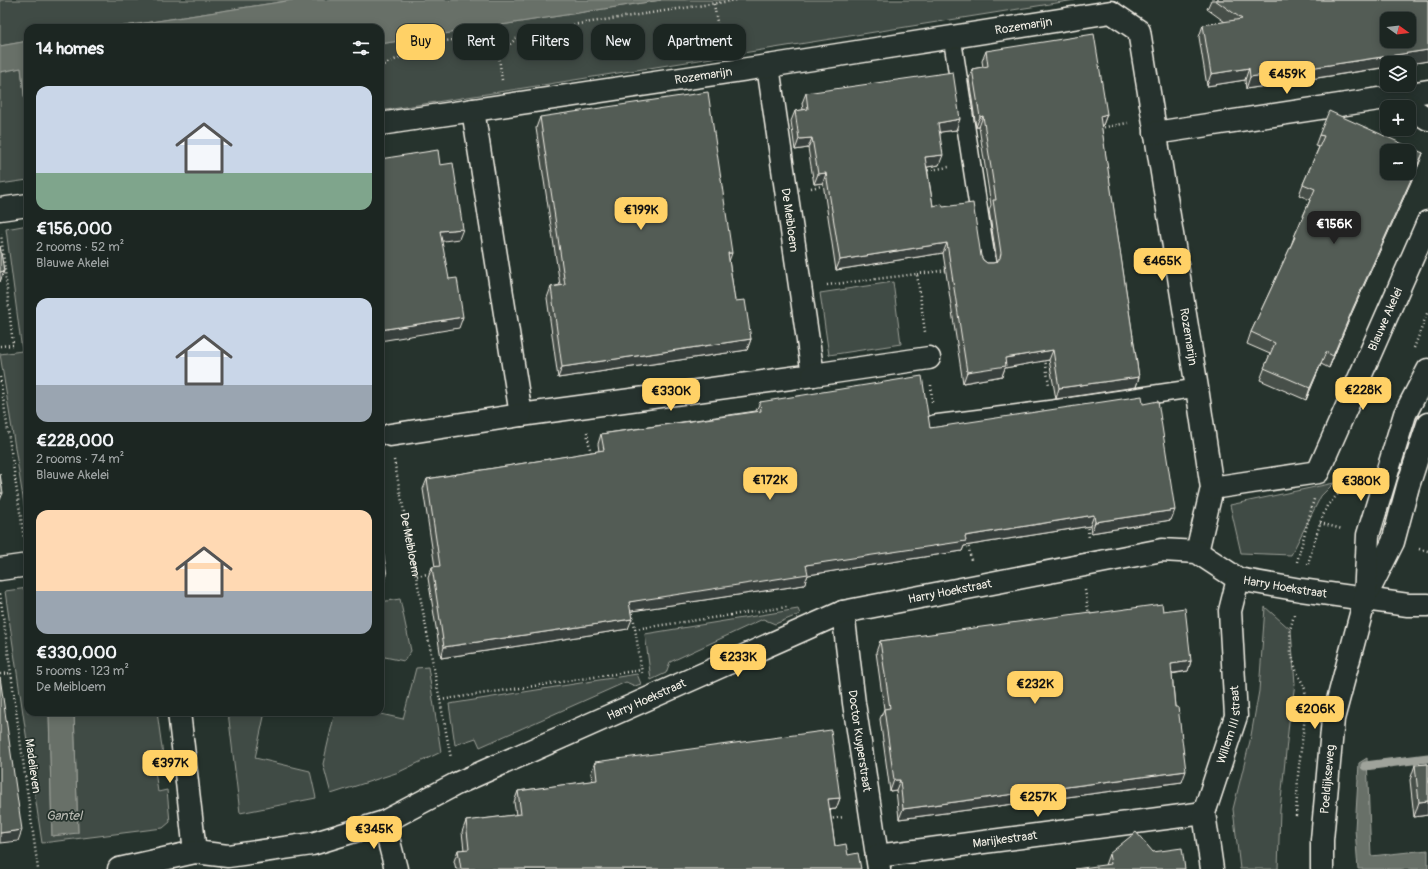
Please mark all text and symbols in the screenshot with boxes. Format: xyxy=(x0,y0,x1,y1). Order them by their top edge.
north arrow xyxy=(1380,12,1416,48)
map controls xyxy=(1380,12,1416,180)
street label: Rozemarijn xyxy=(994,14,1054,38)
chip: Buy xyxy=(396,24,445,60)
chip: Rent xyxy=(453,24,509,60)
chip: Filters xyxy=(517,24,583,60)
chip: New xyxy=(591,24,645,60)
chip: Apartment xyxy=(653,24,746,60)
icon: filters xyxy=(350,37,372,59)
text: 14 homes xyxy=(36,38,104,59)
button: layers xyxy=(1380,56,1416,92)
pin: €459K xyxy=(1259,61,1315,95)
street label: Rozemarijn xyxy=(674,64,733,88)
text: €459K xyxy=(1268,66,1306,82)
button: + xyxy=(1380,100,1416,136)
icon: home xyxy=(168,112,240,184)
button: − xyxy=(1380,144,1416,180)
street label: De Meibloem xyxy=(778,187,801,253)
pin: €199K xyxy=(613,197,669,231)
text: €199K xyxy=(624,202,658,218)
pin: €156K xyxy=(1306,211,1362,245)
text: €156K xyxy=(1316,216,1352,232)
text: €156,000 xyxy=(36,218,112,239)
text: 2 rooms · 52 m² xyxy=(36,239,124,255)
pin: €465K xyxy=(1134,248,1190,282)
text: €465K xyxy=(1143,253,1181,269)
text: Blauwe Akelei xyxy=(36,255,109,271)
street label: Blauwe Akelei xyxy=(1365,286,1406,353)
street label: Rozemarijn xyxy=(1176,307,1200,367)
icon: home xyxy=(168,324,240,396)
pin: €228K xyxy=(1335,377,1391,411)
pin: €330K xyxy=(643,378,699,412)
text: €228K xyxy=(1344,382,1382,398)
text: €330K xyxy=(651,383,691,399)
text: €228,000 xyxy=(36,430,114,451)
text: 2 rooms · 74 m² xyxy=(36,451,124,467)
text: Blauwe Akelei xyxy=(36,467,109,483)
pin: €172K xyxy=(742,467,798,501)
pin: €380K xyxy=(1333,468,1389,502)
text: €172K xyxy=(752,472,788,488)
text: €380K xyxy=(1341,473,1381,489)
street label: De Meibloem xyxy=(396,512,423,578)
icon: home xyxy=(168,536,240,608)
street label: Harry Hoekstraat xyxy=(1242,573,1328,602)
street label: Harry Hoekstraat xyxy=(907,576,993,607)
text: €330,000 xyxy=(36,642,117,663)
pin: €233K xyxy=(710,644,766,678)
text: €233K xyxy=(719,649,757,665)
text: 5 rooms · 123 m² xyxy=(36,663,129,679)
pin: €232K xyxy=(1007,671,1063,705)
street label: Harry Hoekstraat xyxy=(605,676,688,724)
text: €232K xyxy=(1016,676,1054,692)
text: De Meibloem xyxy=(36,679,106,695)
street label: Willem III straat xyxy=(1214,685,1244,766)
street label: Doctor Kuyperstraat xyxy=(844,689,874,793)
pin: €206K xyxy=(1287,696,1343,730)
text: €206K xyxy=(1295,701,1335,717)
street label: Madelieven xyxy=(21,738,44,795)
street label: Poeldijkseweg xyxy=(1317,744,1339,815)
pin: €397K xyxy=(142,750,198,784)
text: €397K xyxy=(151,755,189,771)
pin: €257K xyxy=(1010,784,1066,818)
text: €257K xyxy=(1019,789,1057,805)
water label: Gantel xyxy=(46,808,84,824)
pin: €345K xyxy=(346,816,402,850)
text: €345K xyxy=(355,821,393,837)
street label: Marijkestraat xyxy=(972,828,1038,851)

